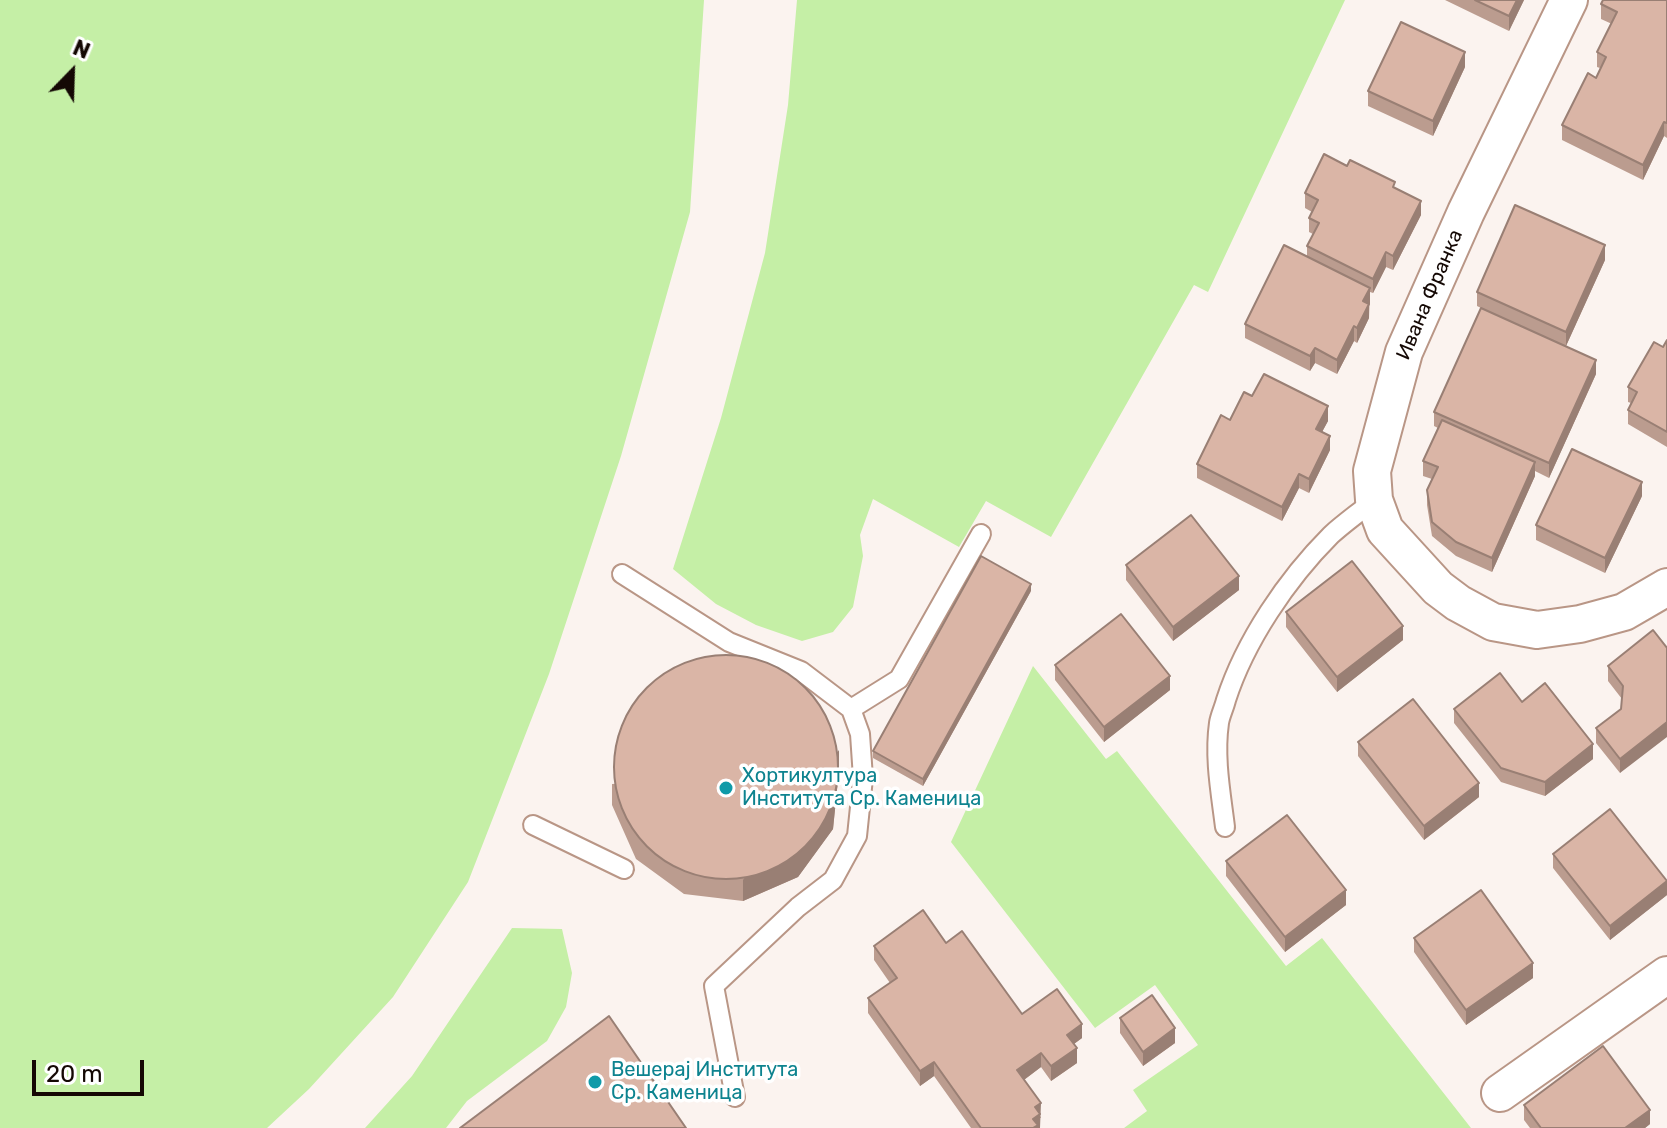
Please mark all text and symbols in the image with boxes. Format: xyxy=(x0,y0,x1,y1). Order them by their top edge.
north arrow xyxy=(32,32,112,112)
text: N xyxy=(69,34,94,65)
street label: Ивана Франка xyxy=(1392,226,1468,364)
place label: Хортикултура Института Ср. Каменица xyxy=(742,764,981,811)
marker: Хортикултура Института Ср. Каменица xyxy=(717,779,735,797)
scale bar xyxy=(36,1044,148,1094)
place label: Вешерај Института Ср. Каменица xyxy=(611,1058,798,1105)
text: 20 m xyxy=(46,1060,103,1088)
marker: Вешерај Института Ср. Каменица xyxy=(586,1073,604,1091)

